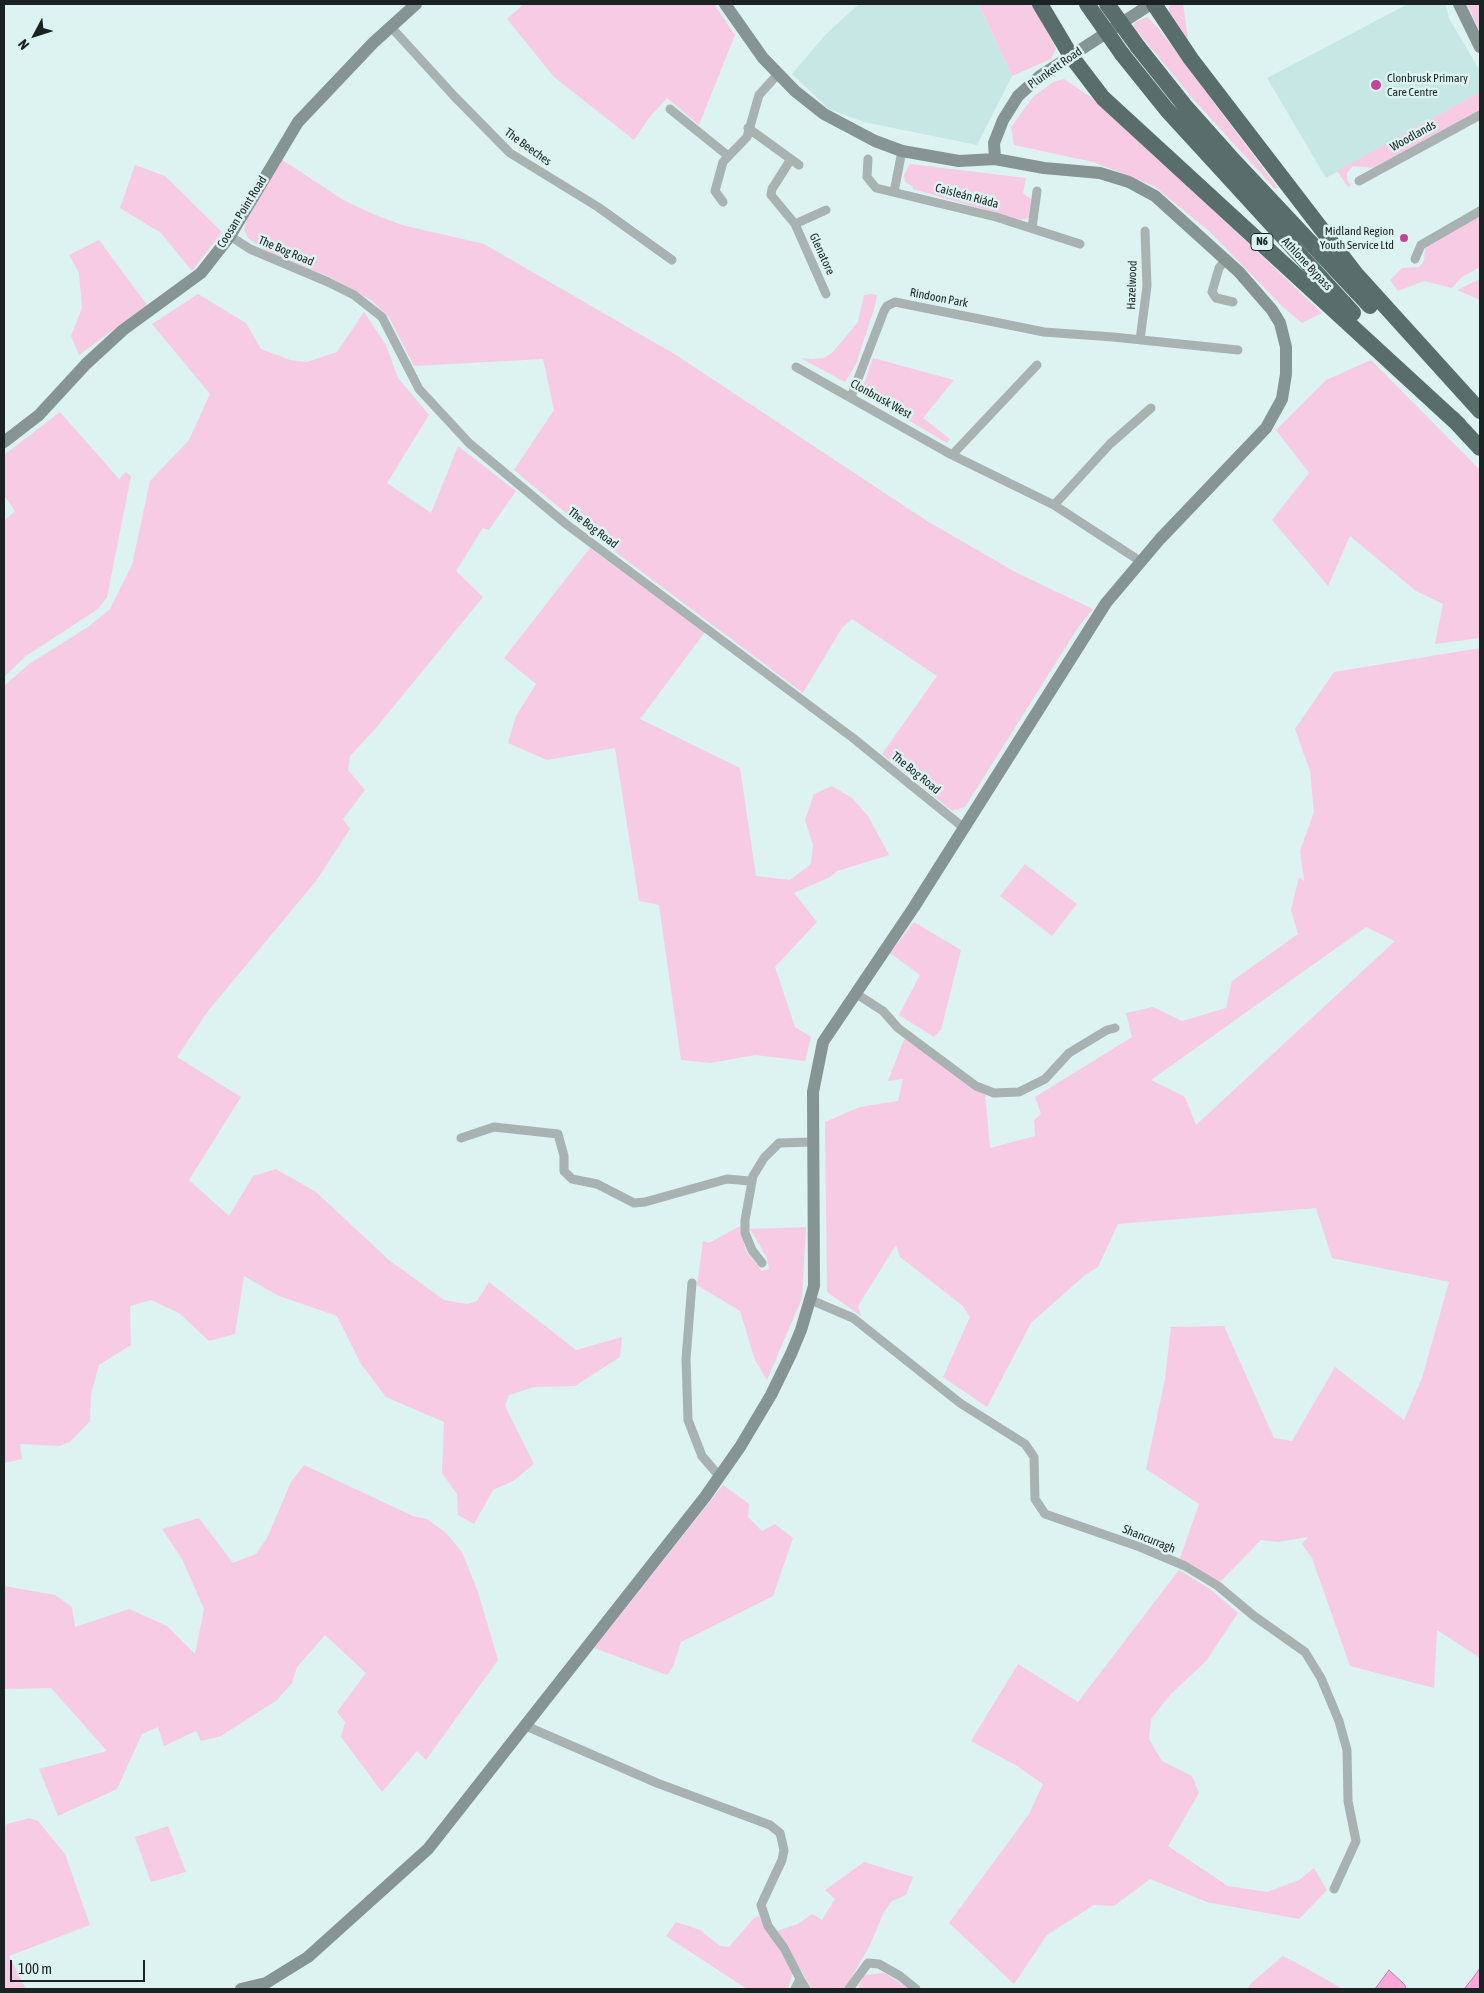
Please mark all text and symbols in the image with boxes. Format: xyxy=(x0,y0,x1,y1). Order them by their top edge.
north arrow xyxy=(10,10,60,60)
text: N xyxy=(15,36,32,53)
street label: Plunkett Road xyxy=(1025,44,1085,92)
place label: Clonbrusk Primary Care Centre xyxy=(1387,71,1468,99)
marker: Clonbrusk Primary Care Centre xyxy=(1369,78,1383,92)
street label: Woodlands xyxy=(1388,118,1438,154)
street label: The Beeches xyxy=(502,125,554,169)
street label: Coosan Point Road xyxy=(214,173,270,251)
street label: Caisleán Riáda xyxy=(934,181,1000,211)
place label: Midland Region Youth Service Ltd xyxy=(1320,224,1394,252)
street label: Glenatore xyxy=(806,231,838,277)
marker: Midland Region Youth Service Ltd xyxy=(1398,232,1410,244)
street label: The Bog Road xyxy=(256,233,316,269)
road number: N6 xyxy=(1251,233,1273,250)
street label: Athlone Bypass xyxy=(1279,235,1335,293)
street label: Hazelwood xyxy=(1124,260,1140,310)
street label: Rindoon Park xyxy=(909,285,969,311)
street label: Clonbrusk West xyxy=(848,376,914,422)
street label: The Bog Road xyxy=(565,505,621,551)
street label: The Bog Road xyxy=(889,749,943,797)
street label: Shancurragh xyxy=(1120,1522,1178,1556)
scale bar xyxy=(12,1950,148,1982)
text: 100 m xyxy=(18,1960,52,1977)

